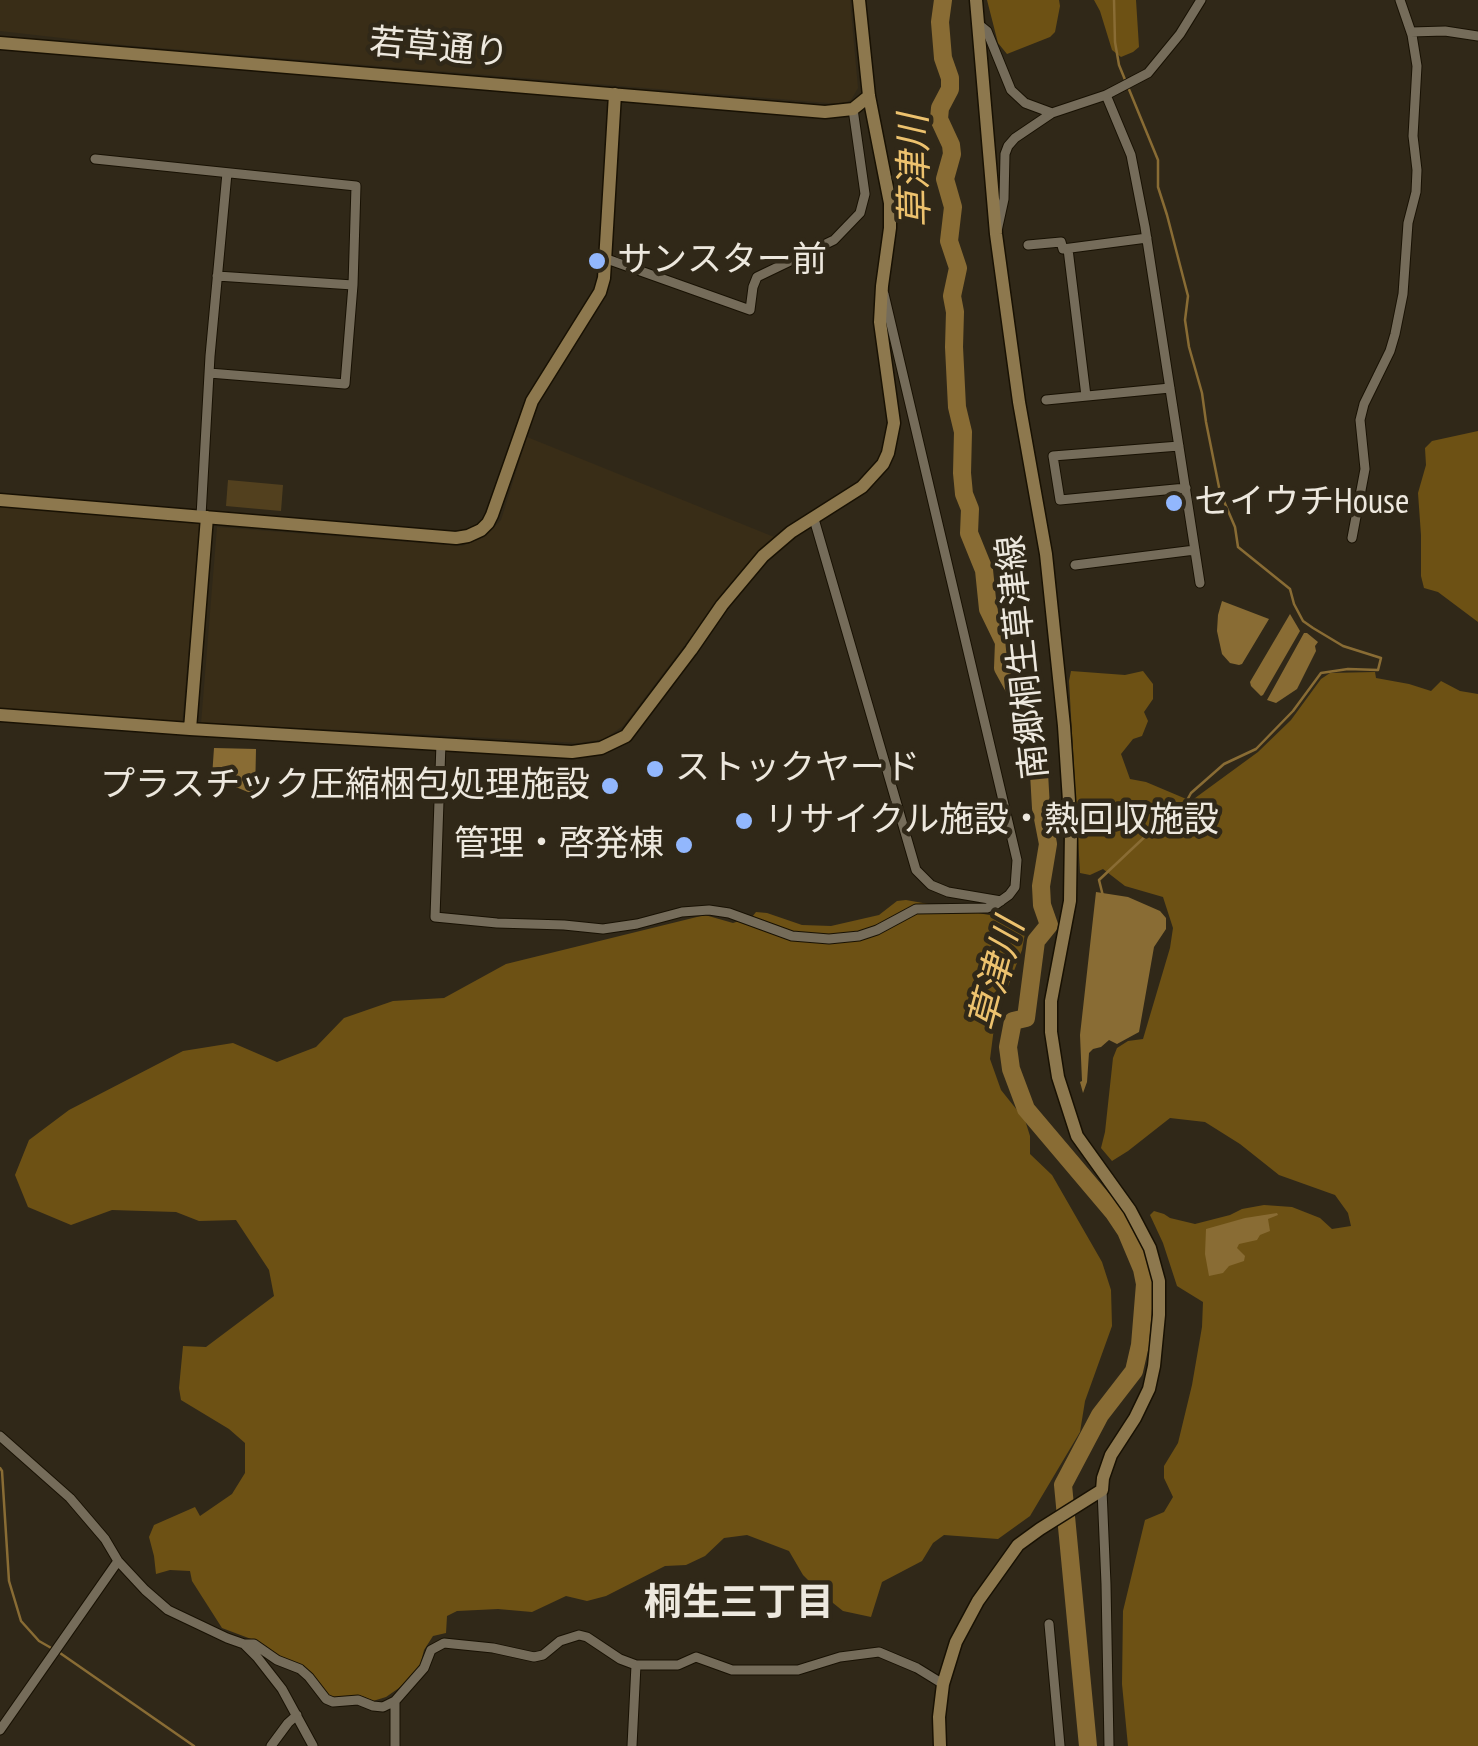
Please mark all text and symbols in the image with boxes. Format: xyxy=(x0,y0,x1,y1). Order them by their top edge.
street label: 若草通り xyxy=(367,22,511,76)
water label: 草津川 xyxy=(892,114,940,228)
place label: サンスター前 xyxy=(617,240,827,282)
marker: サンスター前 xyxy=(586,250,608,272)
place label: セイウチHouse xyxy=(1194,482,1409,524)
marker: セイウチHouse xyxy=(1163,492,1185,514)
street label: 南郷桐生草津線 xyxy=(990,533,1058,781)
place label: ストックヤード xyxy=(675,748,920,790)
marker: ストックヤード xyxy=(644,758,666,780)
place label: プラスチック圧縮梱包処理施設 xyxy=(100,765,590,807)
marker: プラスチック圧縮梱包処理施設 xyxy=(599,775,621,797)
place label: リサイクル施設・熱回収施設 xyxy=(764,800,1219,842)
marker: リサイクル施設・熱回収施設 xyxy=(733,810,755,832)
place label: 管理・啓発棟 xyxy=(454,824,664,866)
marker: 管理・啓発棟 xyxy=(673,834,695,856)
water label: 草津川 xyxy=(961,914,1035,1036)
district label: 桐生三丁目 xyxy=(644,1581,834,1627)

